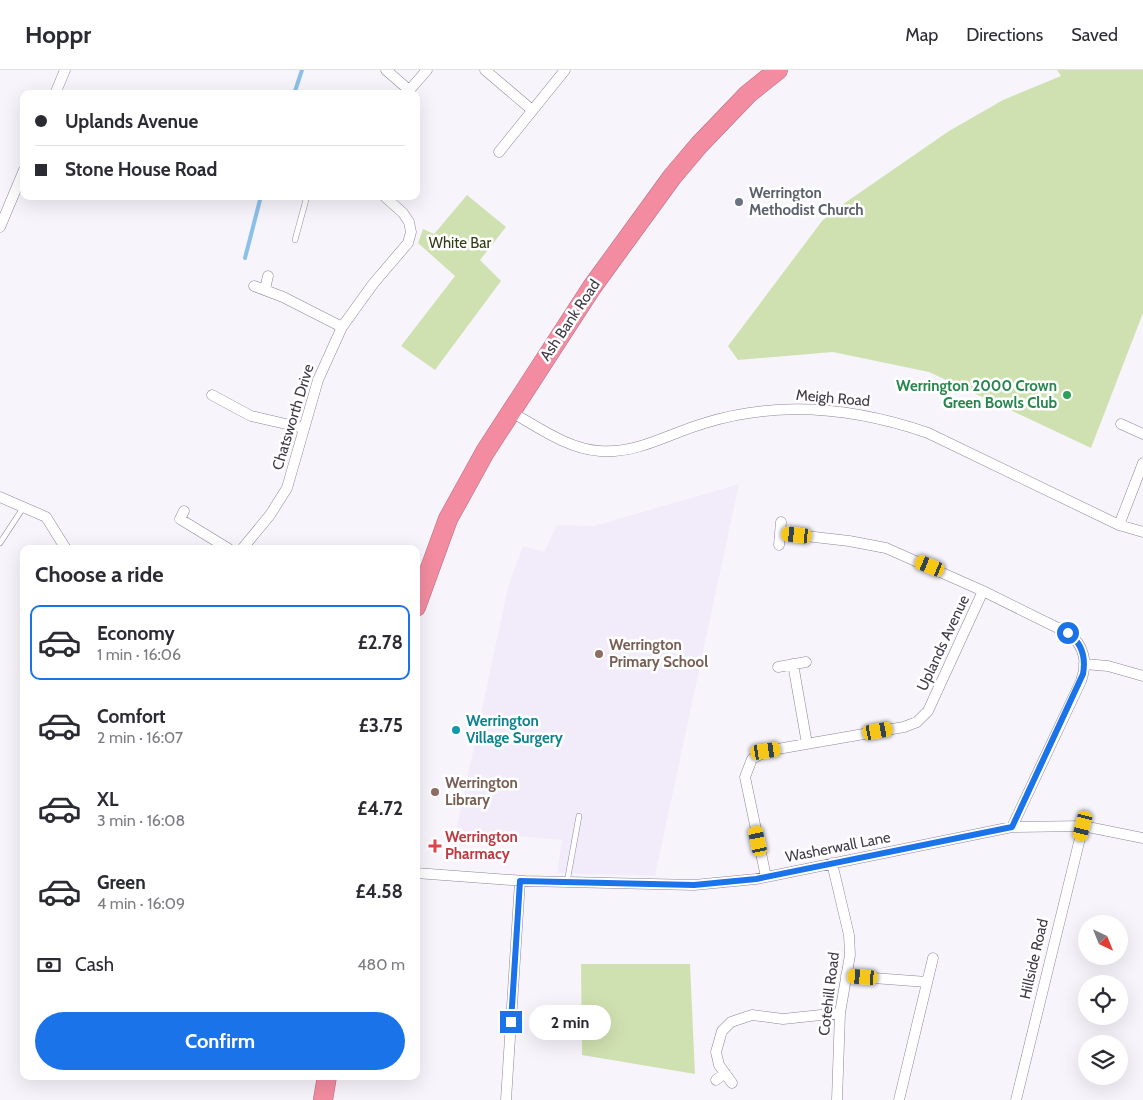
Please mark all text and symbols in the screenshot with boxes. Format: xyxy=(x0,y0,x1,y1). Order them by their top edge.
text: Hoppr xyxy=(25,20,91,49)
text: Map xyxy=(905,24,938,46)
text: Directions xyxy=(966,24,1043,46)
text: Saved xyxy=(1071,24,1118,46)
text: Uplands Avenue xyxy=(65,110,198,133)
text: Stone House Road xyxy=(65,158,217,181)
place label: Werrington Methodist Church xyxy=(749,184,864,219)
marker: Werrington Methodist Church xyxy=(733,196,745,208)
park label: White Bar xyxy=(429,234,491,252)
street label: Ash Bank Road xyxy=(536,276,604,364)
street label: Chatsworth Drive xyxy=(268,362,318,472)
place label: Werrington 2000 Crown Green Bowls Club xyxy=(896,377,1057,412)
street label: Meigh Road xyxy=(795,386,871,410)
marker: Werrington 2000 Crown Green Bowls Club xyxy=(1061,389,1073,401)
car xyxy=(781,526,812,544)
car xyxy=(913,553,946,579)
text: Choose a ride xyxy=(35,561,164,588)
street label: Uplands Avenue xyxy=(913,592,973,694)
icon: car xyxy=(37,620,82,665)
text: Economy xyxy=(97,622,175,645)
route start xyxy=(1057,622,1079,644)
text: £2.78 xyxy=(358,631,403,654)
place label: Werrington Primary School xyxy=(609,636,708,671)
text: 1 min · 16:06 xyxy=(97,645,181,664)
marker: Werrington Primary School xyxy=(593,648,605,660)
icon: car xyxy=(37,703,82,748)
text: Comfort xyxy=(97,705,166,728)
place label: Werrington Village Surgery xyxy=(466,712,564,747)
text: £3.75 xyxy=(359,714,403,737)
car xyxy=(861,721,894,741)
marker: Werrington Village Surgery xyxy=(450,724,462,736)
text: 2 min · 16:07 xyxy=(97,728,183,747)
car xyxy=(750,741,781,761)
place label: Werrington Library xyxy=(445,774,518,809)
icon: car xyxy=(37,786,82,831)
marker: Werrington Library xyxy=(429,786,441,798)
text: XL xyxy=(97,788,118,811)
text: £4.72 xyxy=(357,797,403,820)
car xyxy=(1072,810,1093,842)
text: 3 min · 16:08 xyxy=(97,811,185,830)
car xyxy=(747,825,768,857)
place label: Werrington Pharmacy xyxy=(445,828,518,863)
street label: Washerwall Lane xyxy=(784,828,892,866)
marker: Werrington Pharmacy xyxy=(429,840,441,852)
icon: car xyxy=(37,869,82,914)
text: Green xyxy=(97,871,146,894)
text: £4.58 xyxy=(355,880,403,903)
text: 4 min · 16:09 xyxy=(97,894,185,913)
north arrow xyxy=(1078,915,1128,965)
map controls xyxy=(1078,915,1128,1085)
street label: Hillside Road xyxy=(1016,917,1052,1001)
icon: cash xyxy=(35,951,63,979)
street label: Cotehill Road xyxy=(815,951,843,1037)
text: Cash xyxy=(75,953,114,976)
text: 480 m xyxy=(357,955,405,974)
car xyxy=(847,968,878,986)
button: locate xyxy=(1078,975,1128,1025)
callout: 2 min xyxy=(528,1004,611,1040)
route end xyxy=(500,1011,522,1033)
button: Confirm xyxy=(35,1012,405,1070)
text: 2 min xyxy=(551,1013,589,1032)
button: layers xyxy=(1078,1035,1128,1085)

